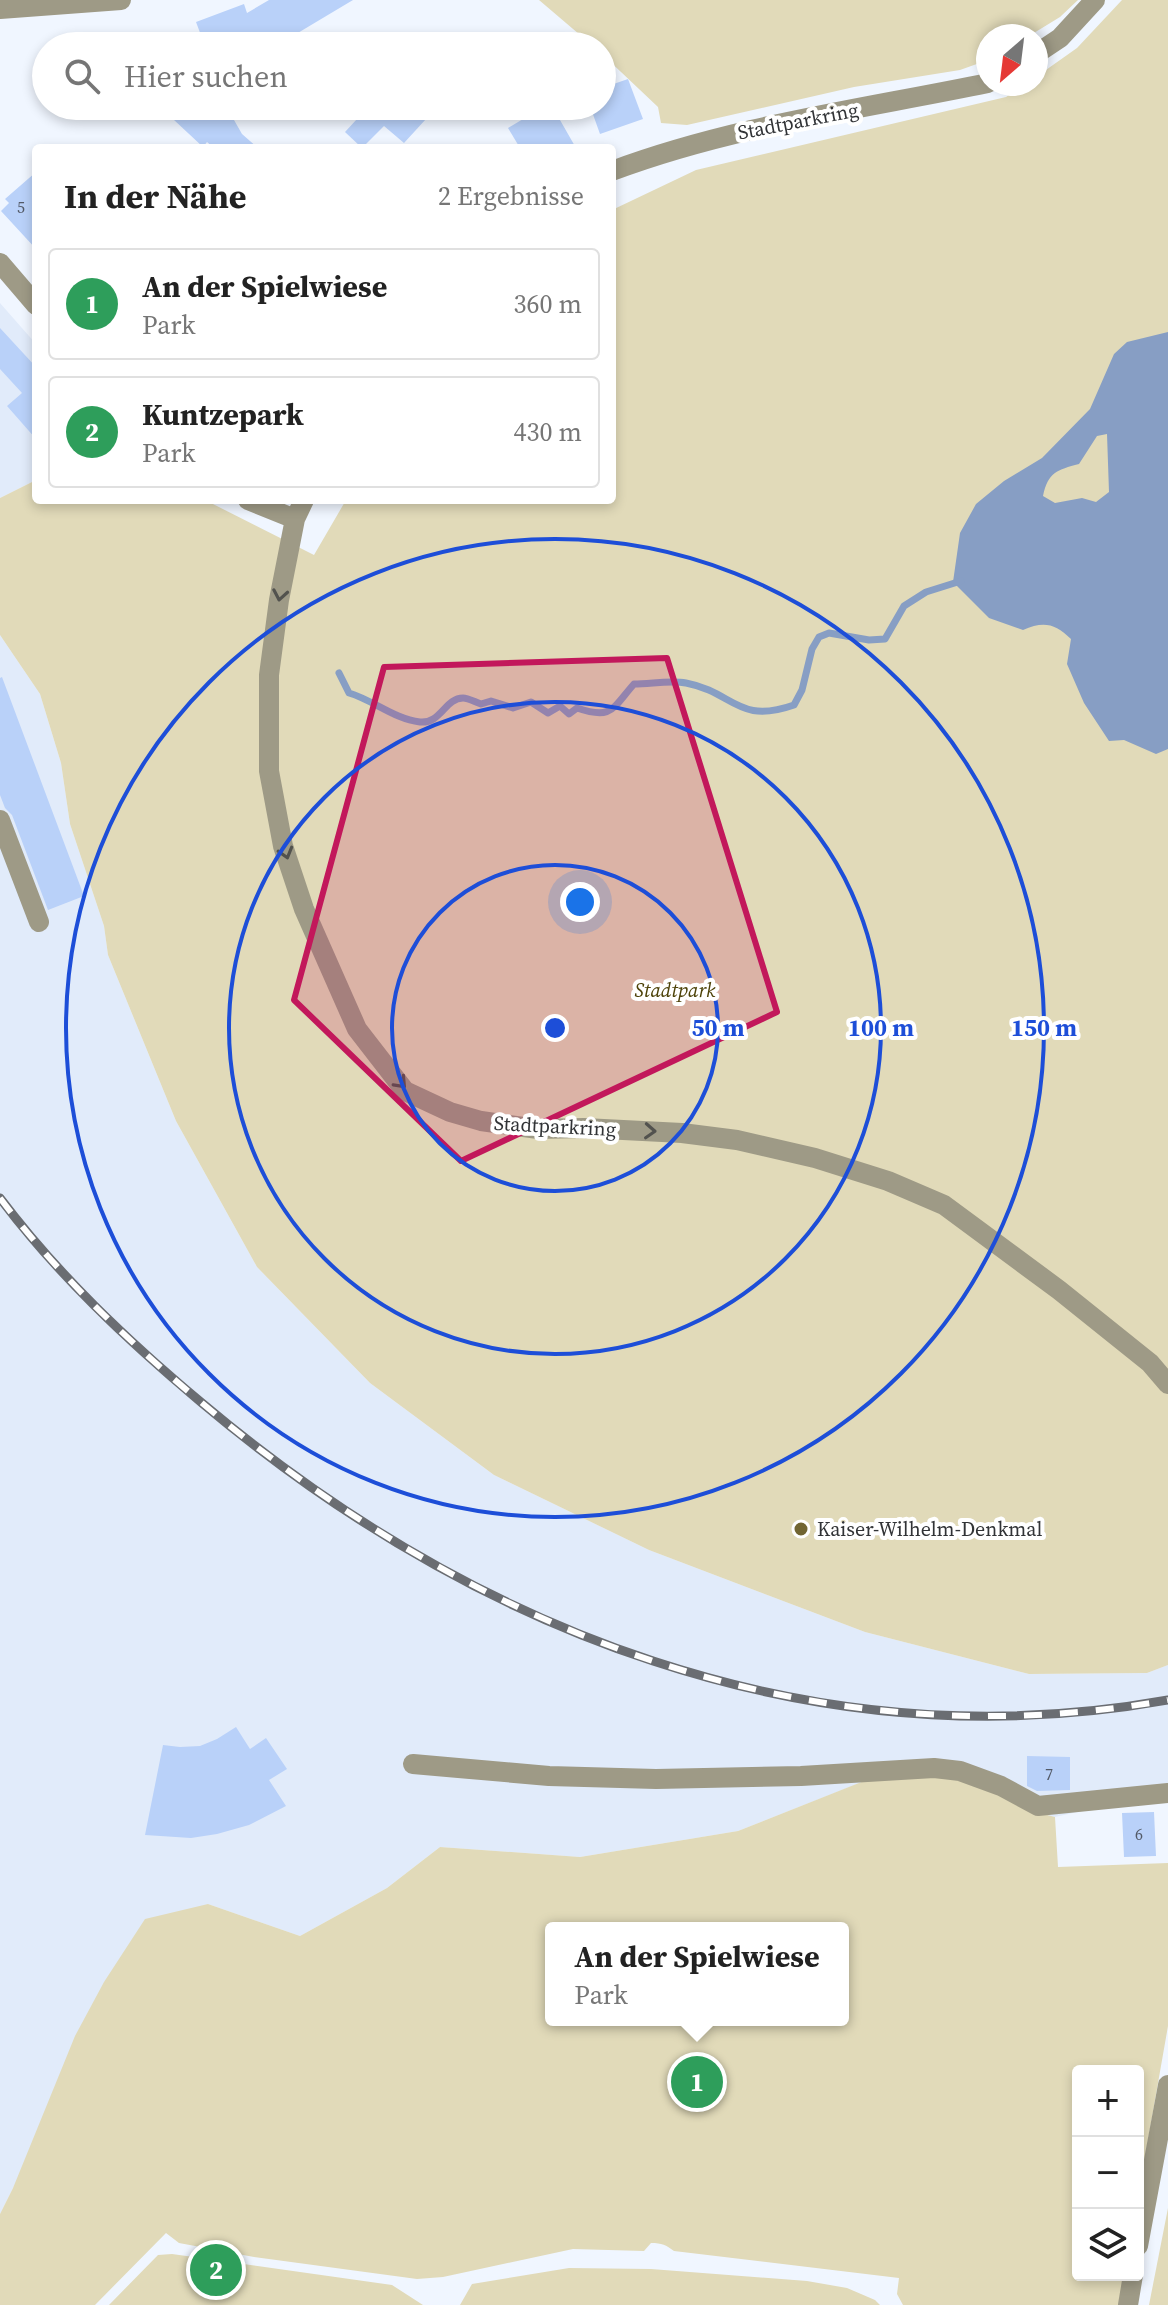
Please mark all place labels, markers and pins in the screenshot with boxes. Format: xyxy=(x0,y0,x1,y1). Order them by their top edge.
centre of rings xyxy=(541,1014,569,1042)
place label: Kaiser-Wilhelm-Denkmal xyxy=(817,1515,1043,1543)
marker: Kaiser-Wilhelm-Denkmal xyxy=(792,1520,810,1538)
pin: 1 xyxy=(671,2052,723,2112)
pin: 2 xyxy=(190,2240,242,2300)

